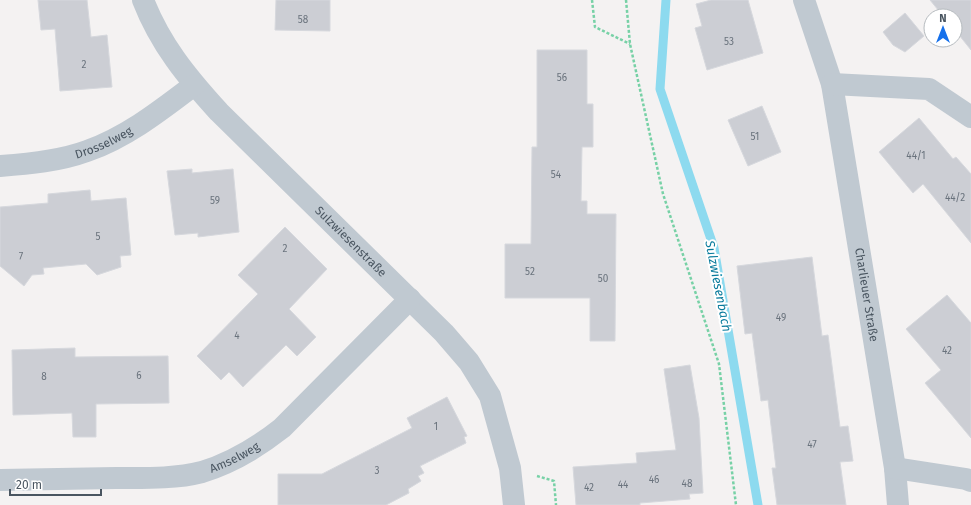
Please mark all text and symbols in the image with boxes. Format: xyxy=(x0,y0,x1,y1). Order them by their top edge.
north arrow xyxy=(923,8,963,48)
text: N xyxy=(939,12,947,25)
house number: 58 xyxy=(298,14,309,26)
house number: 53 xyxy=(724,36,734,48)
house number: 2 xyxy=(82,59,87,71)
house number: 56 xyxy=(557,72,567,84)
street label: Drosselweg xyxy=(73,123,135,162)
house number: 51 xyxy=(751,131,759,143)
house number: 44/1 xyxy=(906,150,926,162)
house number: 54 xyxy=(551,169,562,181)
house number: 44/2 xyxy=(945,192,965,204)
house number: 59 xyxy=(210,195,220,207)
street label: Sulzwiesenstraße xyxy=(312,203,389,280)
house number: 5 xyxy=(95,231,101,243)
water label: Sulzwiesenbach xyxy=(702,238,735,333)
house number: 2 xyxy=(283,243,288,255)
street label: Charlieuer Straße xyxy=(852,247,881,343)
house number: 7 xyxy=(19,251,24,263)
house number: 52 xyxy=(525,266,535,278)
house number: 50 xyxy=(598,273,609,285)
house number: 49 xyxy=(776,312,786,324)
house number: 4 xyxy=(234,330,240,342)
house number: 42 xyxy=(942,345,952,357)
house number: 6 xyxy=(136,370,142,382)
house number: 8 xyxy=(41,371,47,383)
house number: 1 xyxy=(434,421,438,433)
street label: Amselweg xyxy=(208,439,263,476)
house number: 47 xyxy=(807,439,817,451)
house number: 3 xyxy=(375,465,380,477)
scale bar xyxy=(10,471,101,497)
house number: 46 xyxy=(649,474,659,486)
text: 20 m xyxy=(16,478,42,492)
house number: 48 xyxy=(682,478,693,490)
house number: 44 xyxy=(618,479,629,491)
house number: 42 xyxy=(584,482,594,494)

